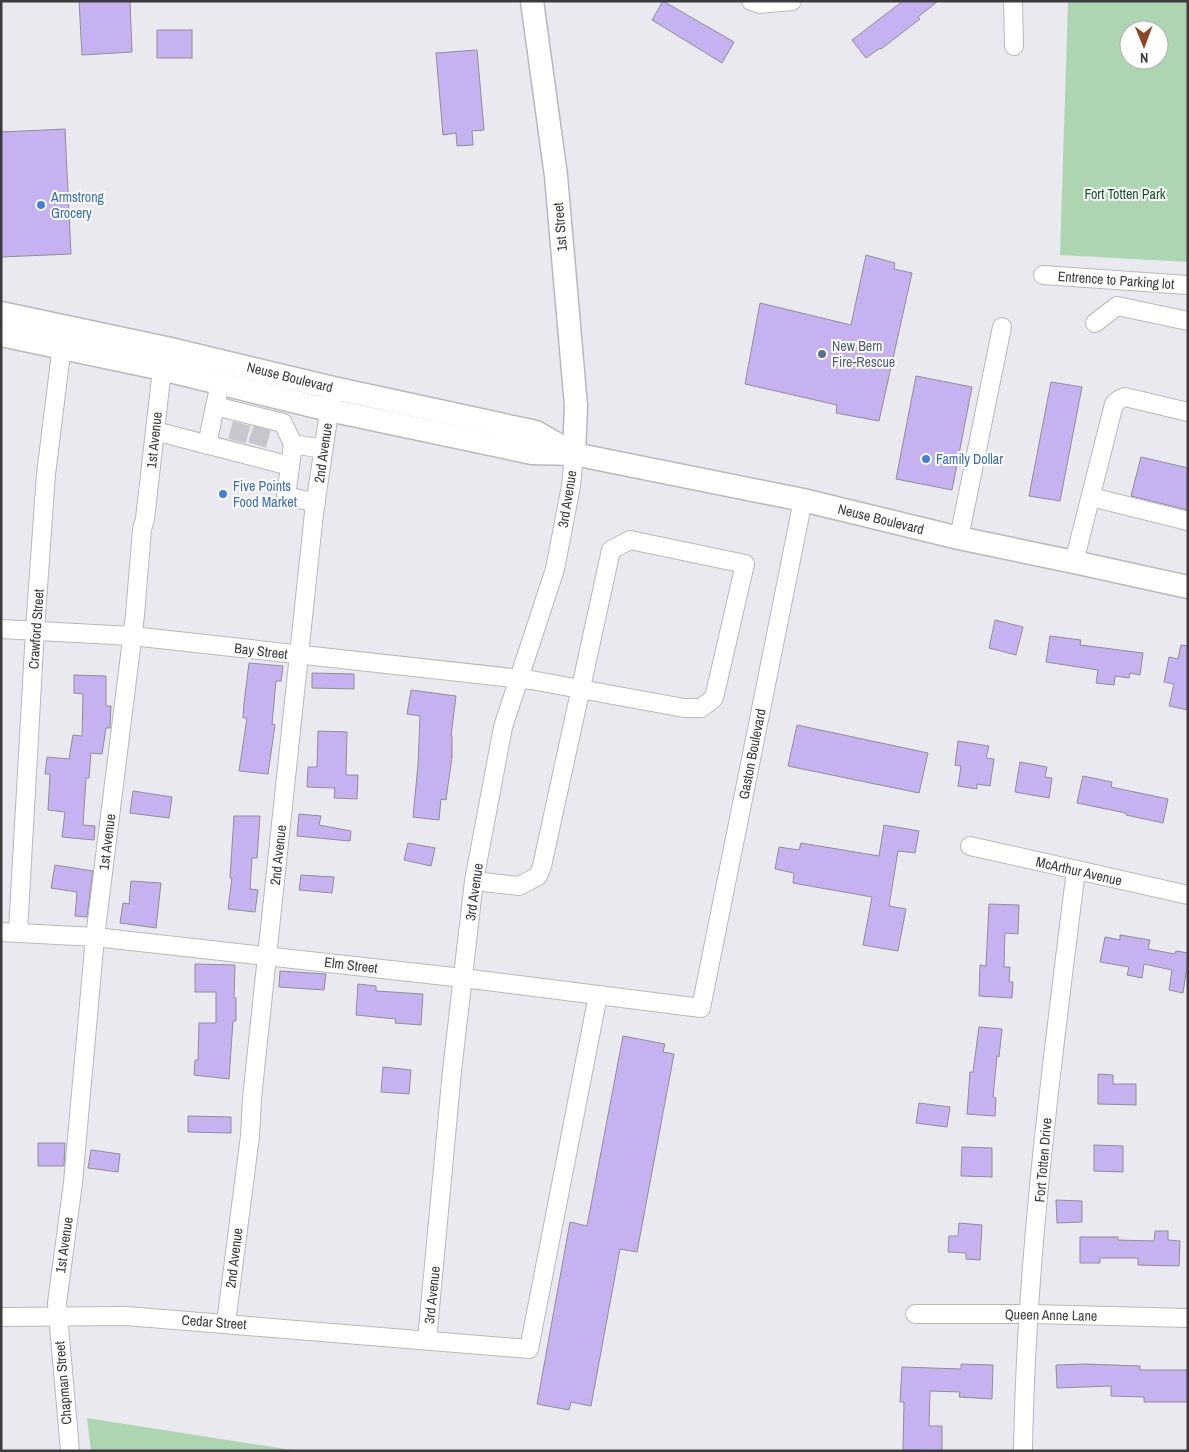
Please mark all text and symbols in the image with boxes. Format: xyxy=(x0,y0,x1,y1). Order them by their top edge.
north arrow xyxy=(1119,20,1169,70)
text: N xyxy=(1140,49,1149,67)
park label: Fort Totten Park xyxy=(1085,185,1166,203)
place label: Armstrong Grocery xyxy=(50,188,105,222)
marker: Armstrong Grocery xyxy=(35,199,47,211)
street label: 1st Street xyxy=(549,202,571,252)
street label: Entrence to Parking lot xyxy=(1057,267,1175,293)
place label: New Bern Fire-Rescue xyxy=(832,337,895,371)
marker: New Bern Fire-Rescue xyxy=(816,348,828,360)
street label: Neuse Boulevard xyxy=(245,358,335,396)
street label: 1st Avenue xyxy=(142,411,166,469)
street label: 2nd Avenue xyxy=(310,422,336,484)
place label: Family Dollar xyxy=(936,450,1003,468)
marker: Family Dollar xyxy=(920,453,932,465)
street label: 3rd Avenue xyxy=(554,469,580,529)
place label: Five Points Food Market xyxy=(233,477,297,511)
marker: Five Points Food Market xyxy=(217,488,229,500)
street label: Neuse Boulevard xyxy=(836,500,926,538)
street label: Crawford Street xyxy=(24,588,48,670)
street label: Bay Street xyxy=(233,639,289,663)
street label: Gaston Boulevard xyxy=(734,707,770,801)
street label: 1st Avenue xyxy=(95,813,119,871)
street label: 2nd Avenue xyxy=(266,824,290,886)
street label: McArthur Avenue xyxy=(1034,852,1124,890)
street label: 3rd Avenue xyxy=(461,862,487,922)
street label: Elm Street xyxy=(323,953,379,977)
street label: Fort Totten Drive xyxy=(1030,1117,1056,1203)
street label: 1st Avenue xyxy=(51,1216,77,1274)
street label: 2nd Avenue xyxy=(221,1227,247,1289)
street label: 3rd Avenue xyxy=(420,1265,444,1325)
street label: Queen Anne Lane xyxy=(1005,1305,1097,1325)
street label: Cedar Street xyxy=(181,1311,247,1333)
street label: Chapman Street xyxy=(50,1341,76,1425)

